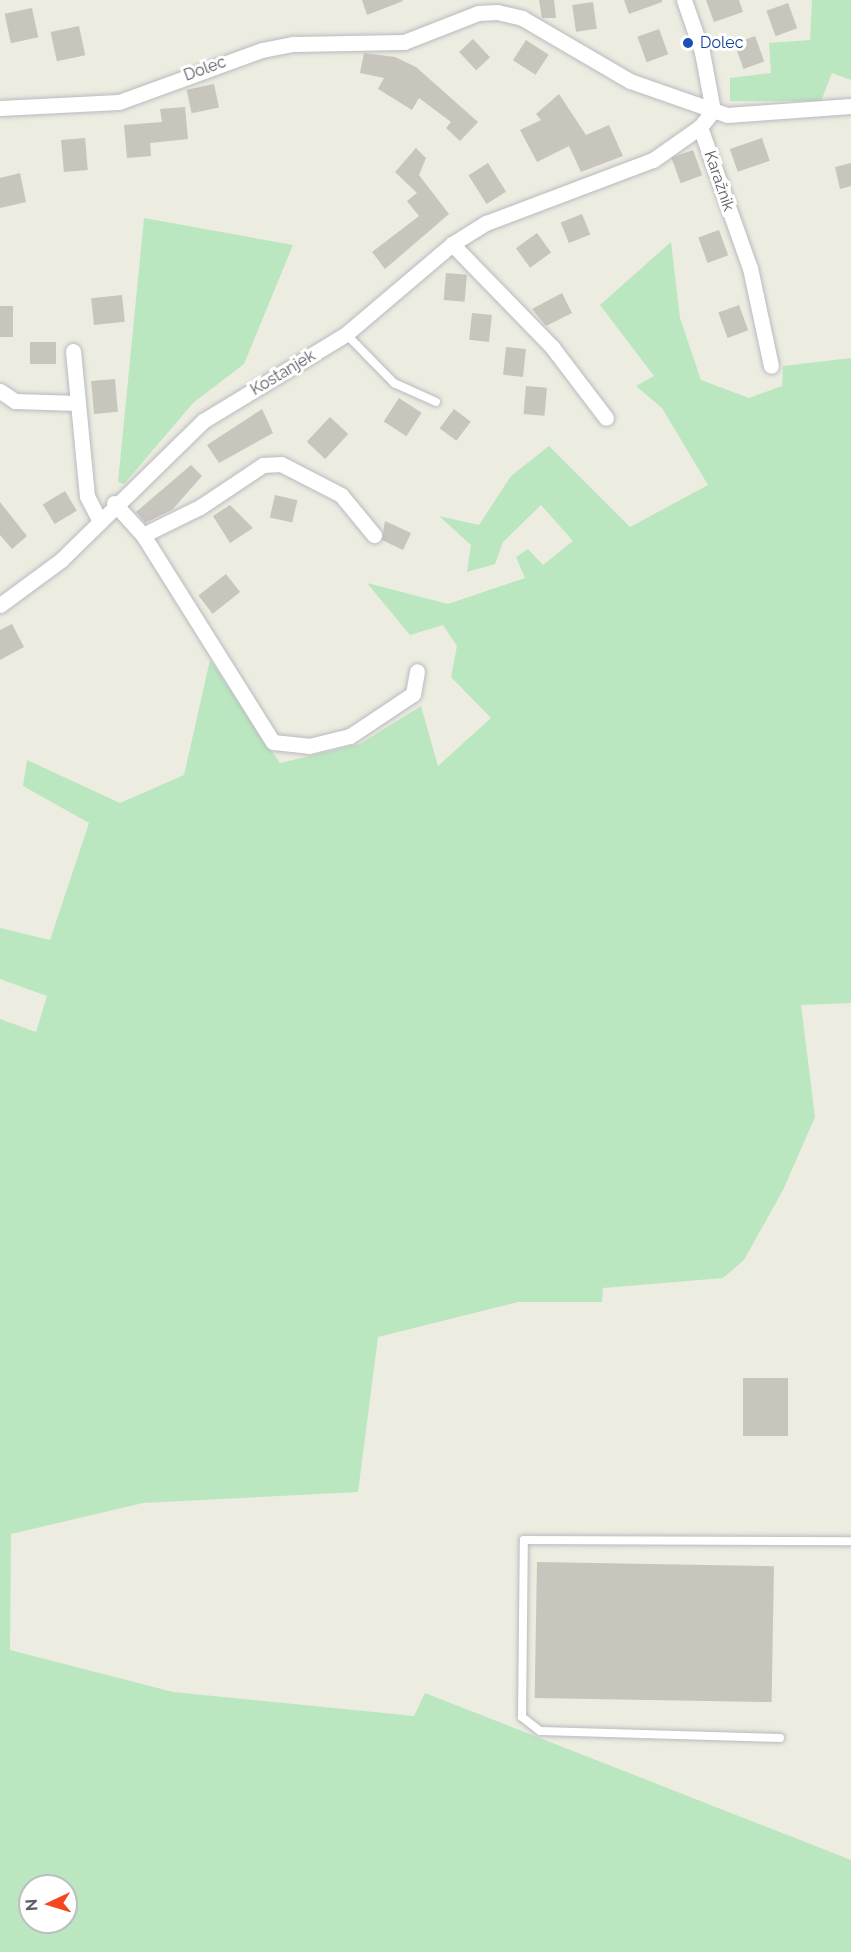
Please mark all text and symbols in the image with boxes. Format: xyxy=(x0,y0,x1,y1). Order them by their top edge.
place label: Dolec xyxy=(700,33,743,53)
marker: Dolec xyxy=(681,36,695,50)
street label: Dolec xyxy=(181,53,229,85)
street label: Karažnik xyxy=(700,148,738,214)
street label: Kostanjek xyxy=(247,346,319,400)
north arrow xyxy=(18,1874,78,1934)
text: N xyxy=(22,1898,41,1912)

